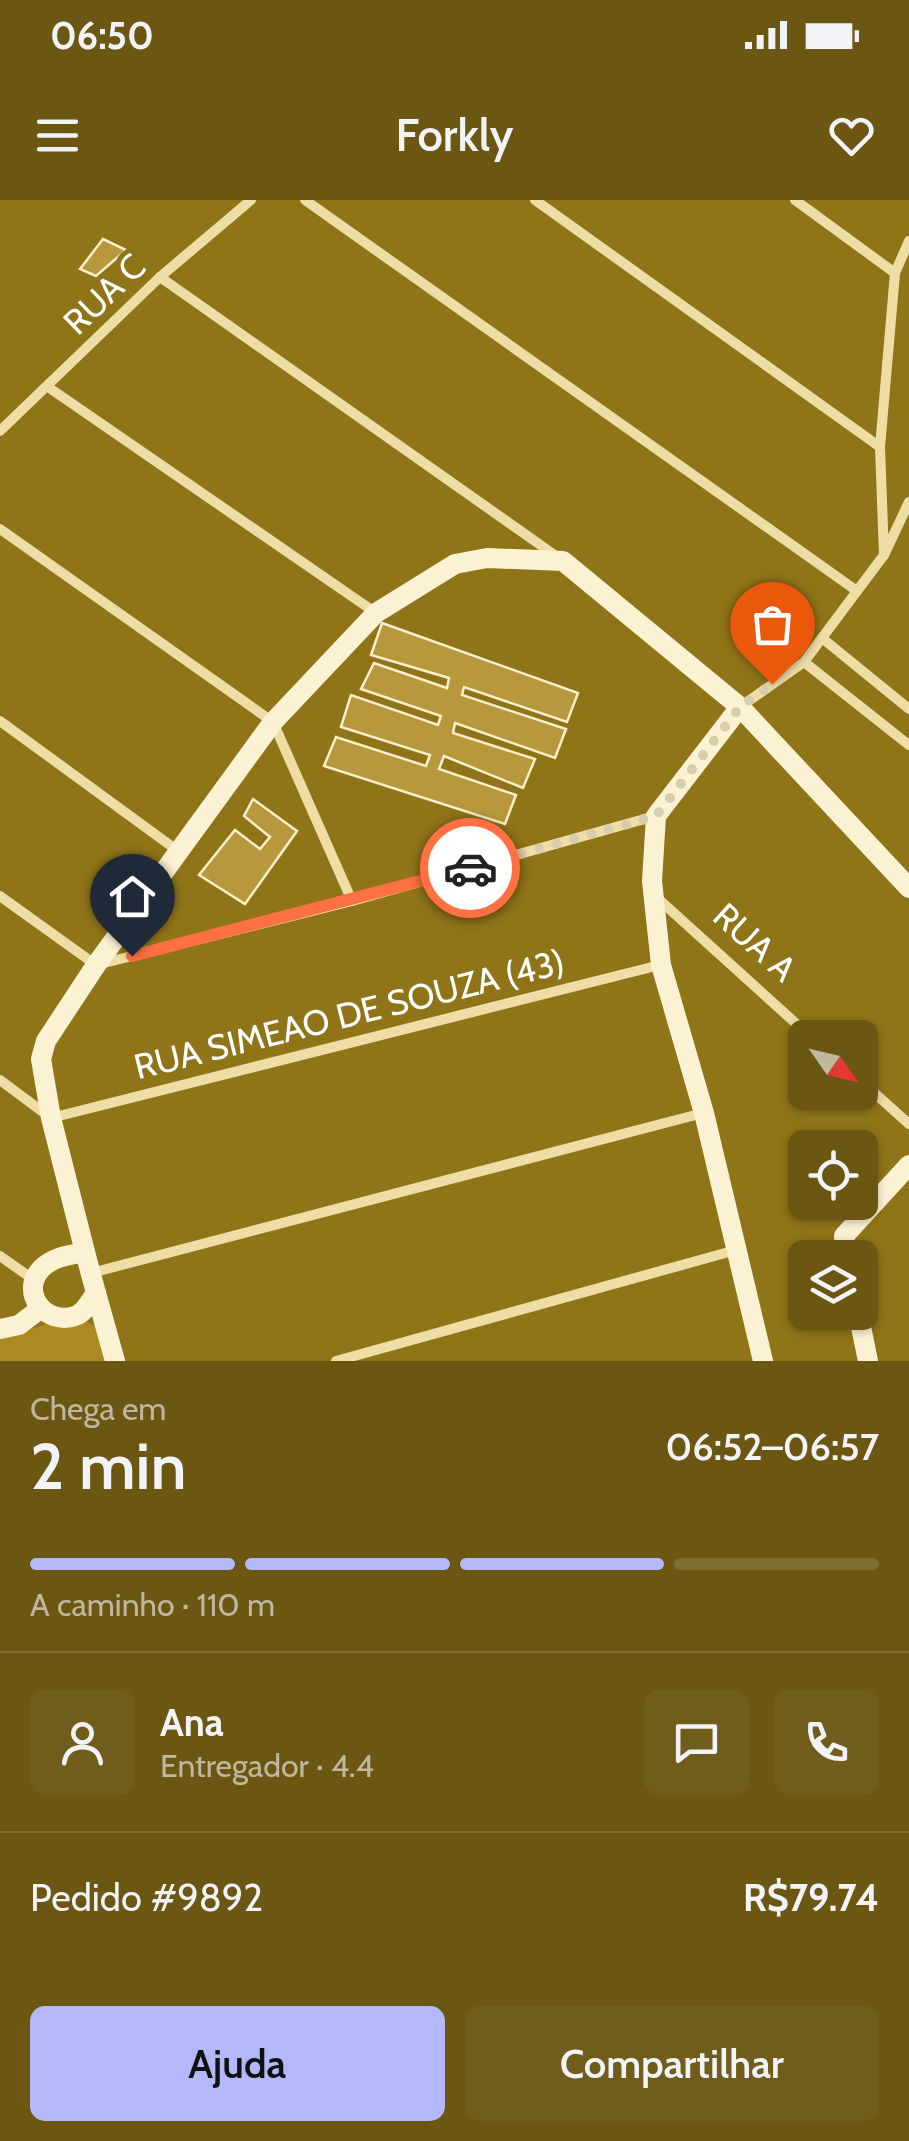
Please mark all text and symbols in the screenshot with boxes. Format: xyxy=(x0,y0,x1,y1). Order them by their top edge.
text: 06:50 xyxy=(50,12,154,59)
icon: menu xyxy=(30,108,85,163)
text: Forkly xyxy=(396,108,513,162)
icon: heart xyxy=(824,108,879,163)
street label: RUA C xyxy=(54,245,154,343)
pin xyxy=(730,582,815,685)
icon: bag xyxy=(745,597,800,652)
courier xyxy=(420,818,520,918)
icon: car xyxy=(443,841,498,896)
pin xyxy=(90,854,175,957)
icon: home xyxy=(105,869,160,924)
street label: RUA A xyxy=(705,894,806,991)
street label: RUA SIMEAO DE SOUZA (43) xyxy=(129,940,569,1088)
north arrow xyxy=(788,1020,878,1110)
map controls xyxy=(788,1020,878,1330)
button: locate xyxy=(788,1130,878,1220)
button: layers xyxy=(788,1240,878,1330)
text: Chega em xyxy=(30,1389,166,1428)
text: 06:52–06:57 xyxy=(666,1423,879,1470)
text: 2 min xyxy=(30,1426,187,1505)
text: A caminho · 110 m xyxy=(30,1585,275,1624)
button: person xyxy=(30,1690,135,1795)
button: chat xyxy=(644,1690,749,1795)
button: phone xyxy=(774,1690,879,1795)
text: Ana xyxy=(160,1699,224,1746)
text: Entregador · 4.4 xyxy=(160,1746,374,1785)
text: Pedido #9892 xyxy=(30,1874,263,1921)
text: R$79.74 xyxy=(743,1874,879,1921)
button: Ajuda xyxy=(30,2006,445,2121)
button: Compartilhar xyxy=(465,2006,879,2121)

